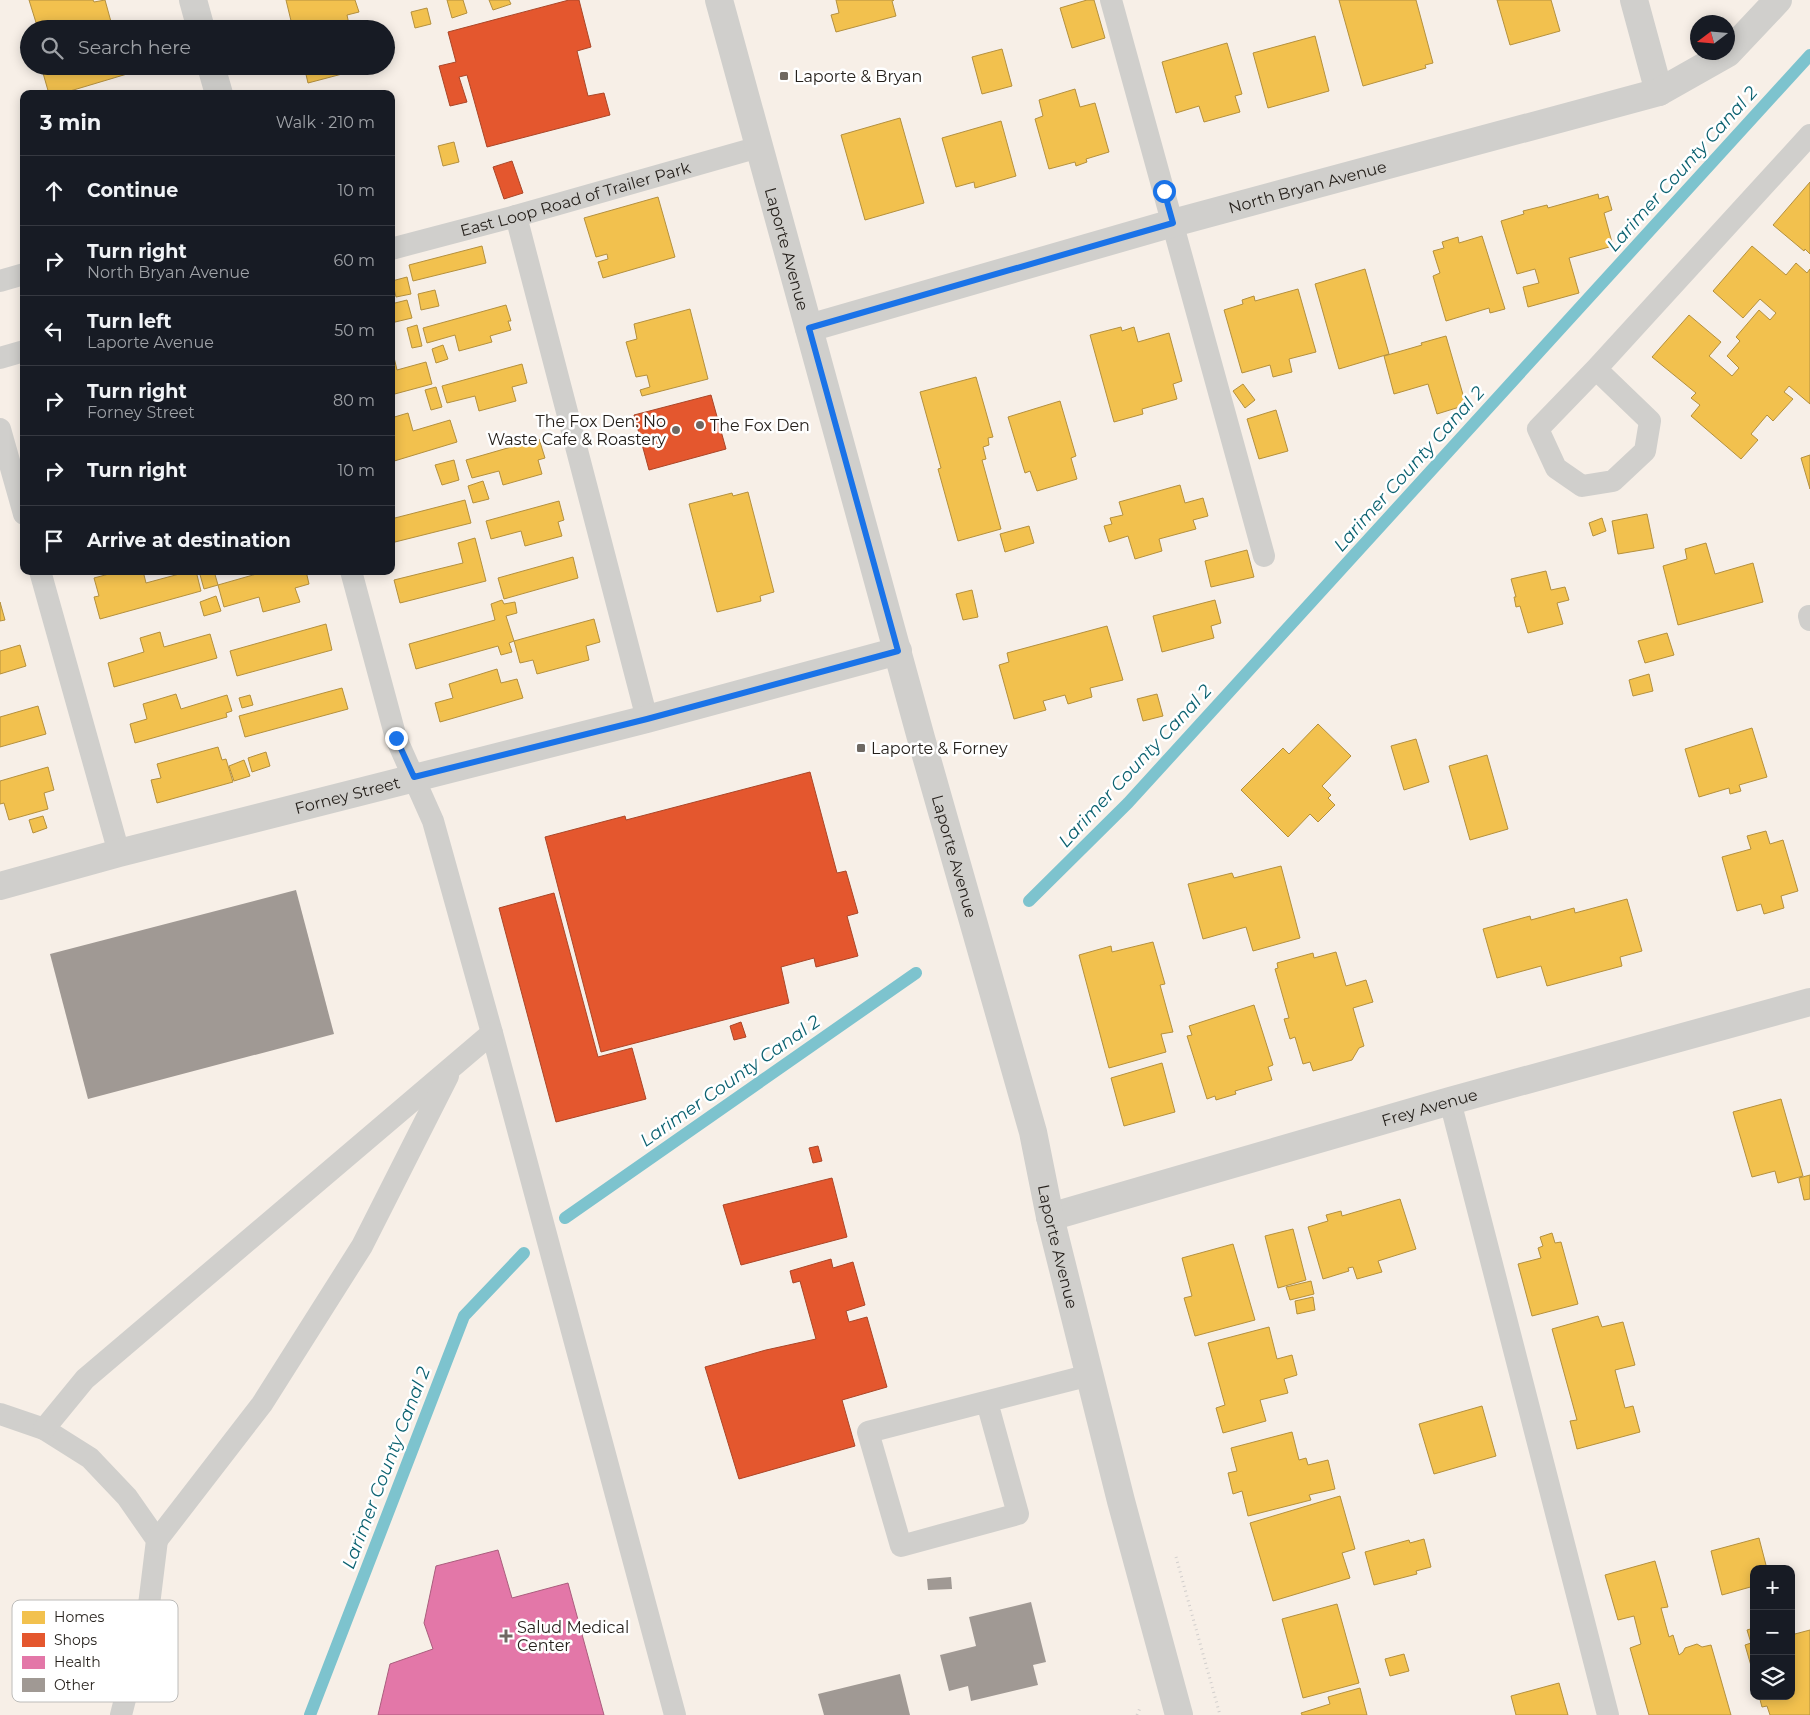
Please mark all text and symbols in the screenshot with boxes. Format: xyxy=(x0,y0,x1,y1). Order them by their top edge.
north arrow xyxy=(1690,15,1735,60)
search box xyxy=(20,20,395,75)
icon: search xyxy=(38,34,66,62)
text: Search here xyxy=(78,36,191,59)
place label: Laporte & Bryan xyxy=(794,67,922,86)
marker: Laporte & Bryan xyxy=(778,70,790,82)
water label: Larimer County Canal 2 xyxy=(1602,82,1762,256)
text: 3 min xyxy=(40,110,101,135)
text: Walk · 210 m xyxy=(276,113,375,132)
street label: North Bryan Avenue xyxy=(1226,157,1389,218)
street label: East Loop Road of Trailer Park xyxy=(458,158,693,240)
icon: ahead xyxy=(40,177,68,205)
text: Continue xyxy=(87,179,178,202)
route start xyxy=(1153,180,1176,203)
text: 10 m xyxy=(337,181,375,200)
street label: Laporte Avenue xyxy=(761,185,813,313)
text: Turn right xyxy=(87,240,187,263)
icon: right xyxy=(40,247,68,275)
text: 60 m xyxy=(333,251,375,270)
text: North Bryan Avenue xyxy=(87,263,250,282)
text: Turn left xyxy=(87,310,172,333)
icon: left xyxy=(40,317,68,345)
text: 50 m xyxy=(334,321,375,340)
text: Laporte Avenue xyxy=(87,333,214,352)
text: Turn right xyxy=(87,380,187,403)
water label: Larimer County Canal 2 xyxy=(1329,382,1489,556)
icon: right xyxy=(40,387,68,415)
text: 80 m xyxy=(333,391,375,410)
text: Forney Street xyxy=(87,403,195,422)
place label: The Fox Den: No Waste Cafe & Roastery xyxy=(487,412,666,449)
place label: The Fox Den xyxy=(710,416,810,435)
marker: The Fox Den xyxy=(694,419,706,431)
marker: The Fox Den: No Waste Cafe & Roastery xyxy=(670,424,682,436)
icon: right xyxy=(40,457,68,485)
text: Turn right xyxy=(87,459,187,482)
text: 10 m xyxy=(337,461,375,480)
icon: arrive xyxy=(40,527,68,555)
text: Arrive at destination xyxy=(87,529,291,552)
water label: Larimer County Canal 2 xyxy=(1054,680,1216,852)
route end xyxy=(385,727,408,750)
place label: Laporte & Forney xyxy=(871,739,1008,758)
marker: Laporte & Forney xyxy=(855,742,867,754)
street label: Forney Street xyxy=(293,773,403,818)
street label: Laporte Avenue xyxy=(928,793,981,920)
water label: Larimer County Canal 2 xyxy=(636,1010,824,1152)
street label: Frey Avenue xyxy=(1379,1085,1480,1130)
street label: Laporte Avenue xyxy=(1034,1183,1082,1311)
water label: Larimer County Canal 2 xyxy=(337,1364,435,1572)
map controls xyxy=(1750,1565,1795,1700)
button: + xyxy=(1750,1565,1795,1610)
legend xyxy=(12,1600,178,1702)
text: Homes xyxy=(54,1608,104,1626)
button: − xyxy=(1750,1610,1795,1655)
place label: Salud Medical Center xyxy=(517,1618,629,1655)
marker: Salud Medical Center xyxy=(499,1629,513,1643)
text: Shops xyxy=(54,1631,97,1649)
text: Health xyxy=(54,1653,101,1671)
button: layers xyxy=(1750,1655,1795,1700)
text: Other xyxy=(54,1676,95,1694)

